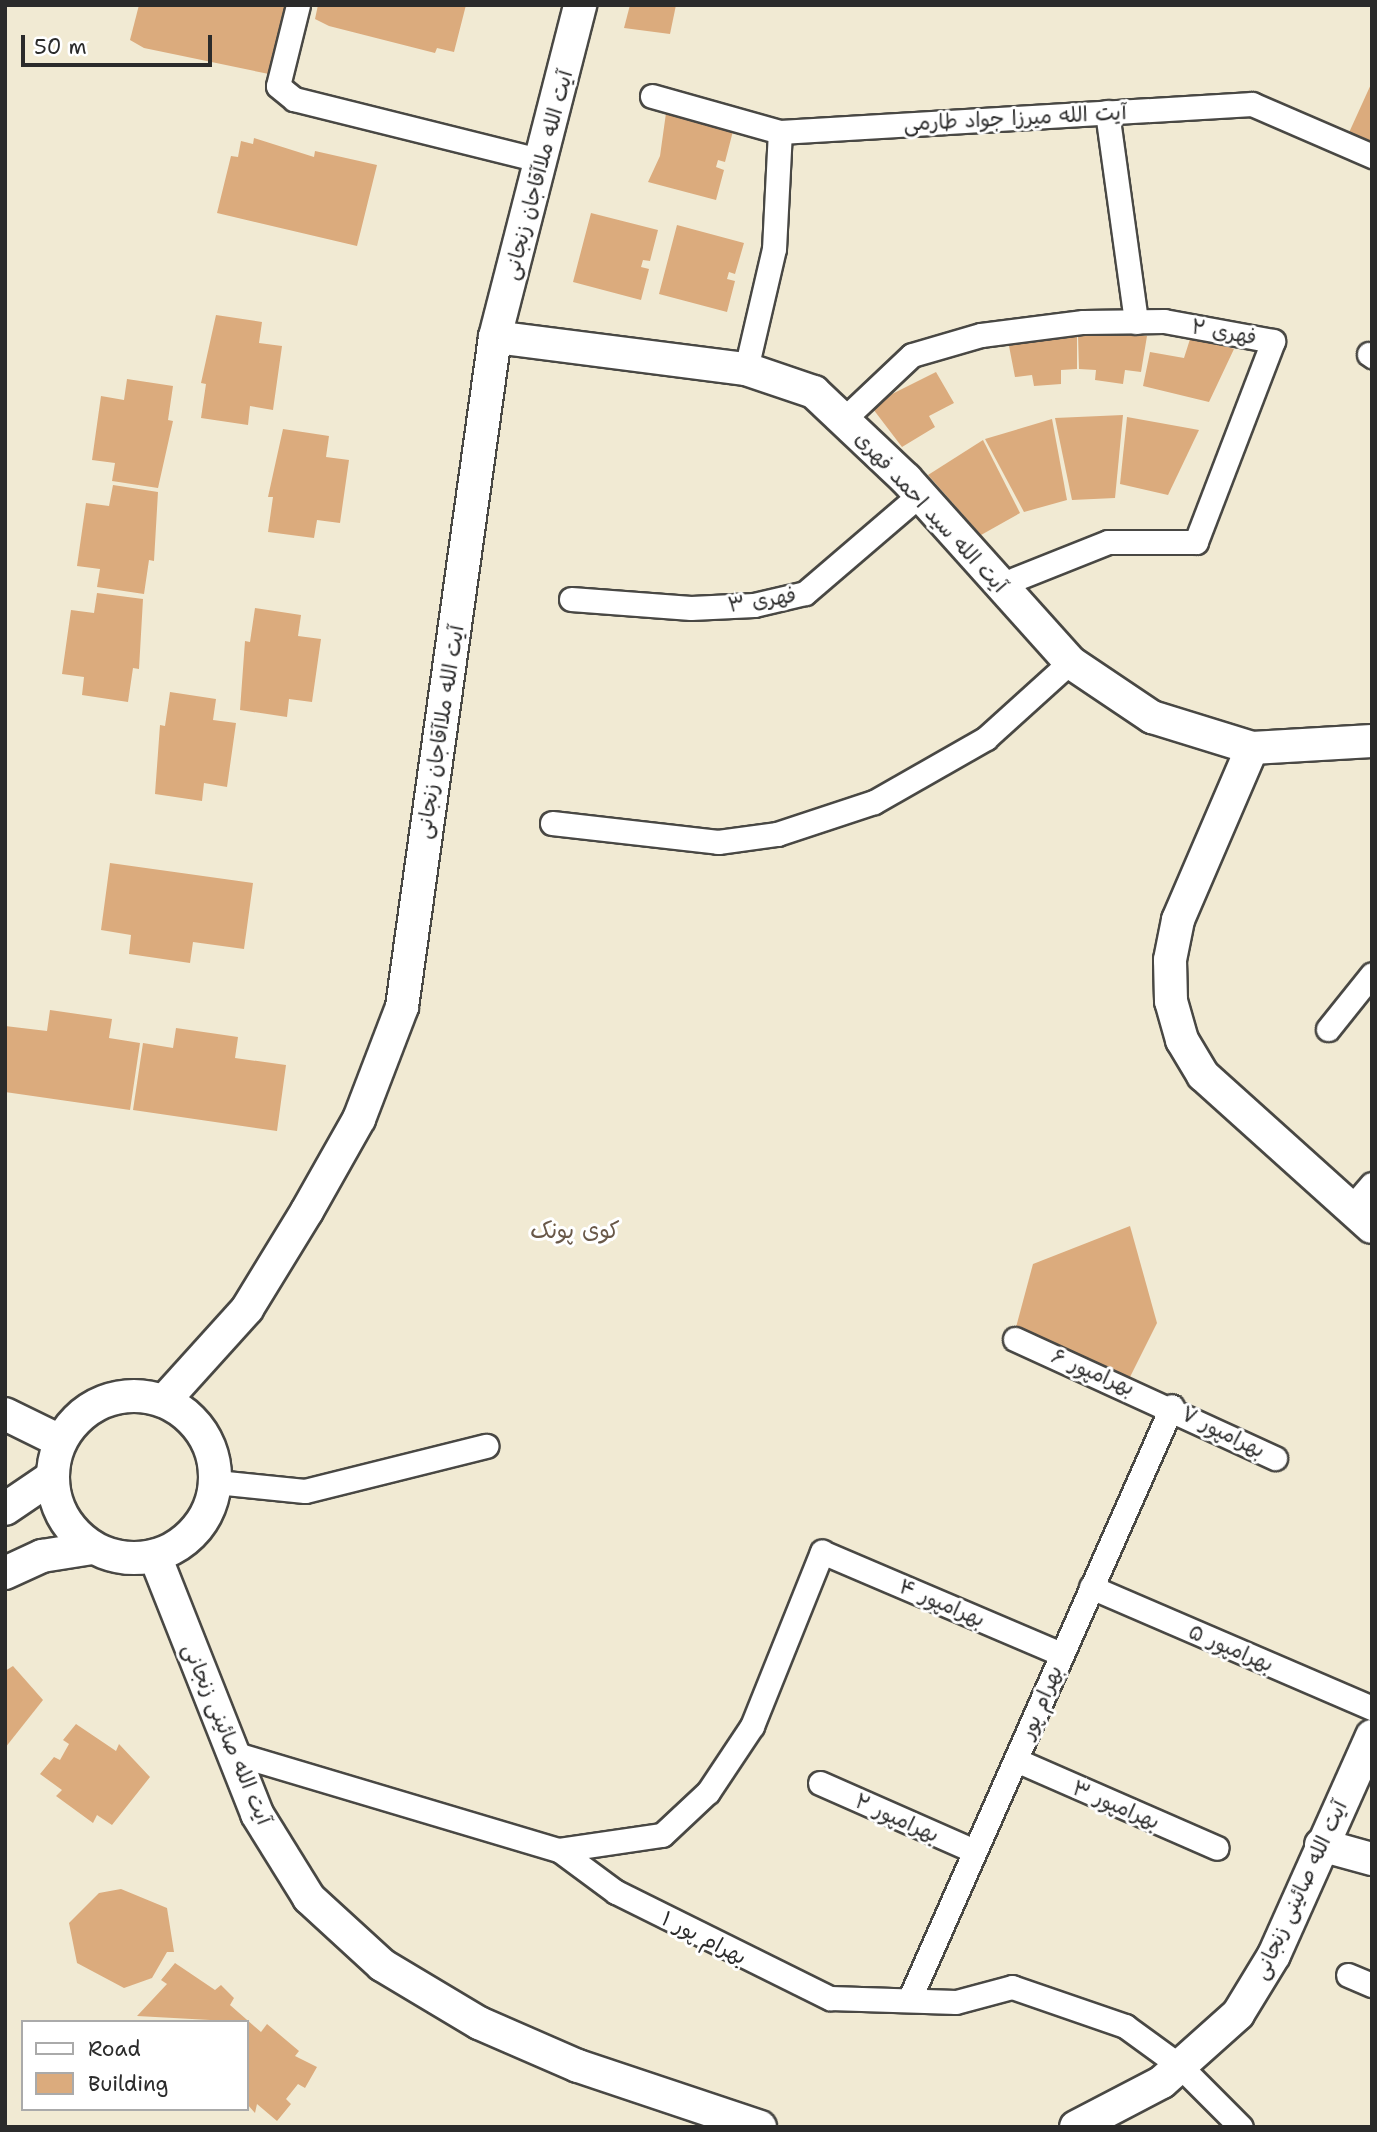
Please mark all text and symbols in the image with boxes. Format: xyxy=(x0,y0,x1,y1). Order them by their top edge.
scale bar xyxy=(24,21,215,65)
text: 50 m xyxy=(34,33,87,61)
street label: آیت الله ملاآقاجان زنجانی xyxy=(498,68,578,282)
street label: آیت الله میرزا جواد طارمی xyxy=(903,100,1127,136)
street label: فهری ۲ xyxy=(1189,314,1259,350)
street label: آیت الله سید احمد فهری xyxy=(850,426,1012,598)
street label: فهری ۳ xyxy=(726,582,798,618)
street label: آیت الله ملاآقاجان زنجانی xyxy=(411,623,469,841)
district label: کوی پونک xyxy=(530,1216,620,1244)
street label: بهرامپور ۶ xyxy=(1048,1343,1138,1401)
street label: بهرامپور ۷ xyxy=(1177,1401,1269,1463)
street label: بهرامپور ۴ xyxy=(895,1574,989,1632)
street label: بهرامپور ۵ xyxy=(1185,1619,1277,1677)
street label: آیت الله صائینی زنجانی xyxy=(177,1640,277,1828)
street label: بهرام پور xyxy=(1014,1662,1068,1742)
street label: بهرامپور ۳ xyxy=(1069,1775,1163,1835)
street label: بهرامپور ۲ xyxy=(851,1788,943,1848)
street label: آیت الله صائینی زنجانی xyxy=(1248,1797,1352,1983)
street label: بهرام پور ۱ xyxy=(657,1906,751,1970)
legend xyxy=(21,2020,248,2111)
text: Road xyxy=(88,2035,141,2063)
text: Building xyxy=(88,2070,168,2098)

